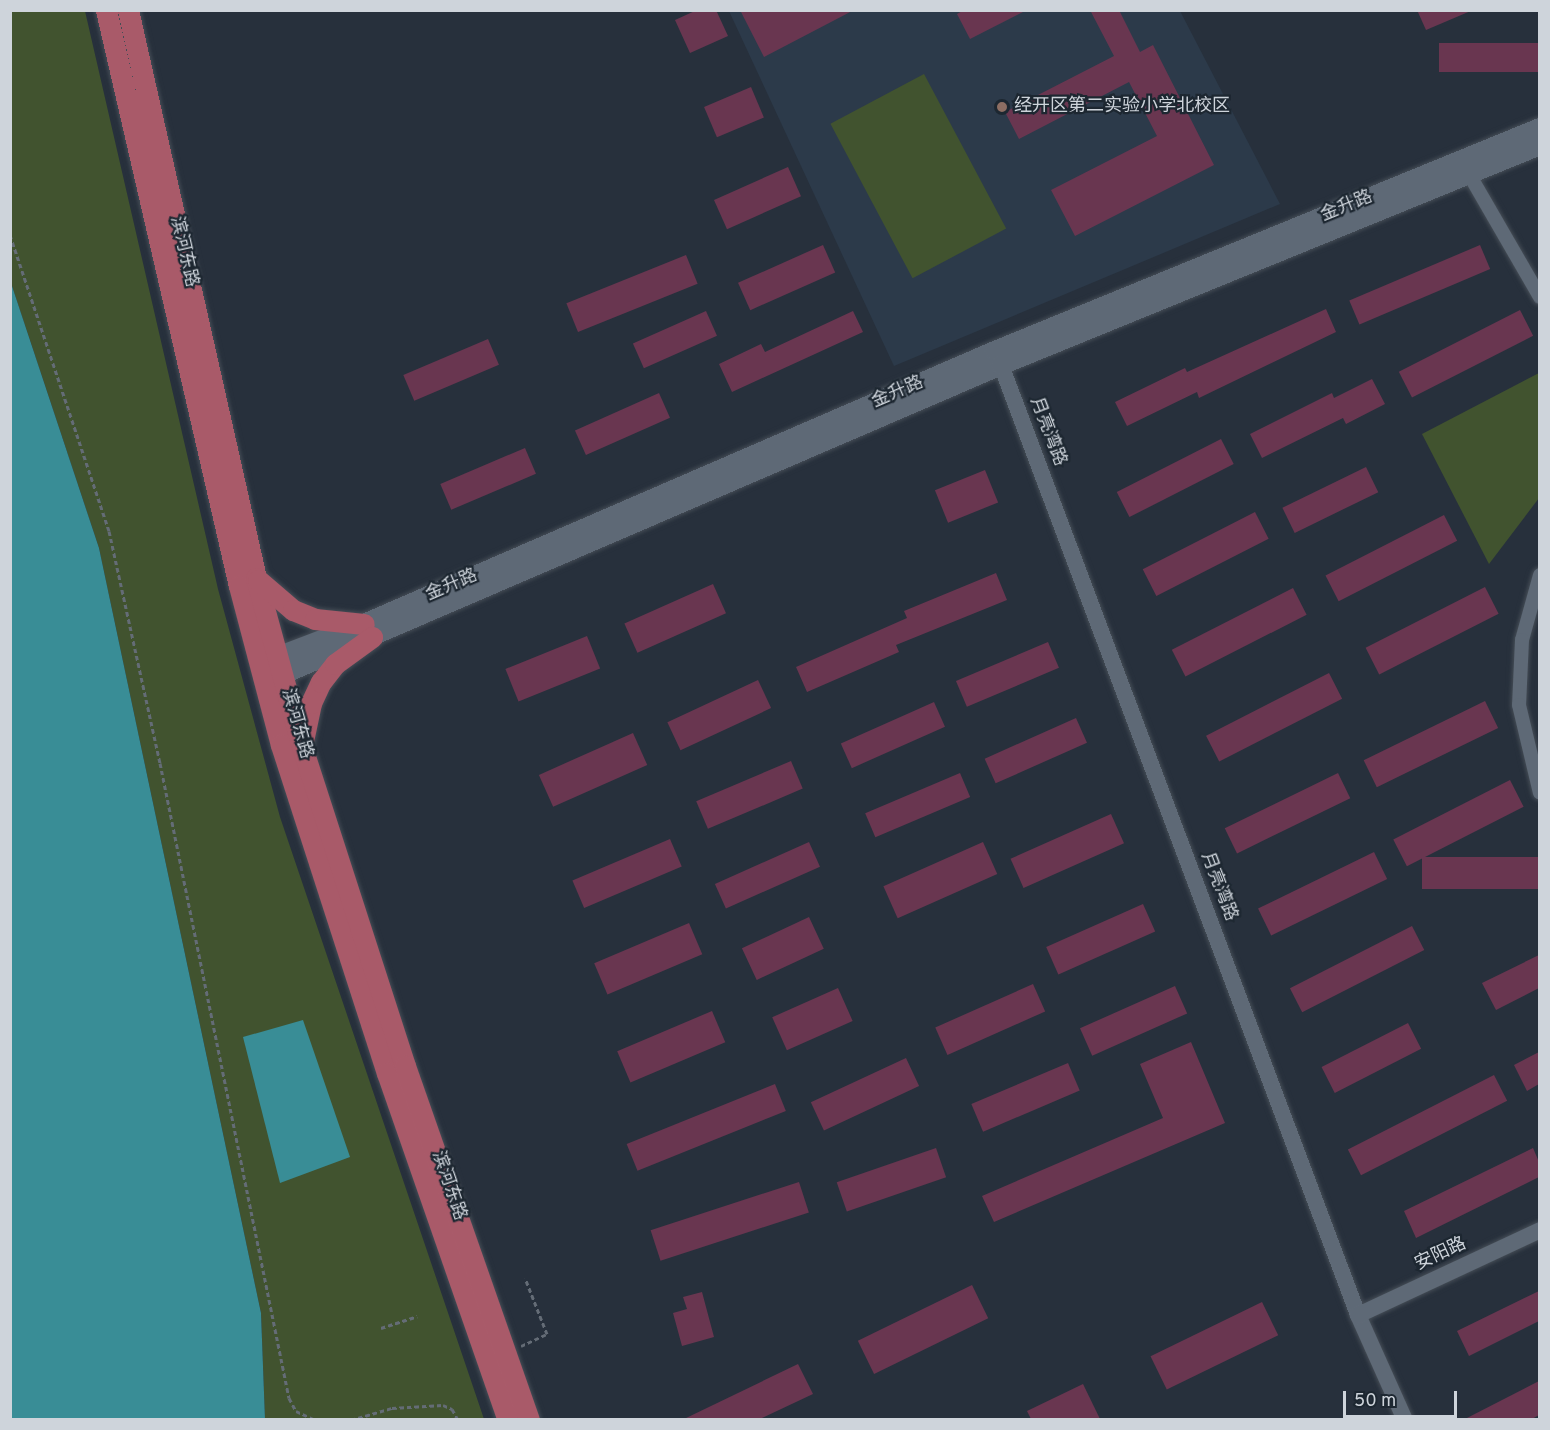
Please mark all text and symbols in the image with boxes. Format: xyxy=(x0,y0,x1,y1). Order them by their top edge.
place label: 经开区第二实验小学北校区 xyxy=(1014,96,1230,118)
marker: 经开区第二实验小学北校区 xyxy=(995,100,1009,114)
street label: 金升路 xyxy=(1318,187,1376,227)
street label: 滨河东路 xyxy=(164,214,202,290)
street label: 金升路 xyxy=(869,373,927,413)
street label: 月亮湾路 xyxy=(1024,395,1070,469)
street label: 金升路 xyxy=(423,566,481,606)
street label: 滨河东路 xyxy=(276,686,316,762)
street label: 月亮湾路 xyxy=(1195,850,1241,924)
street label: 滨河东路 xyxy=(426,1148,470,1224)
street label: 安阳路 xyxy=(1412,1234,1470,1276)
scale bar xyxy=(1346,1379,1460,1417)
text: 50 m xyxy=(1354,1390,1396,1413)

